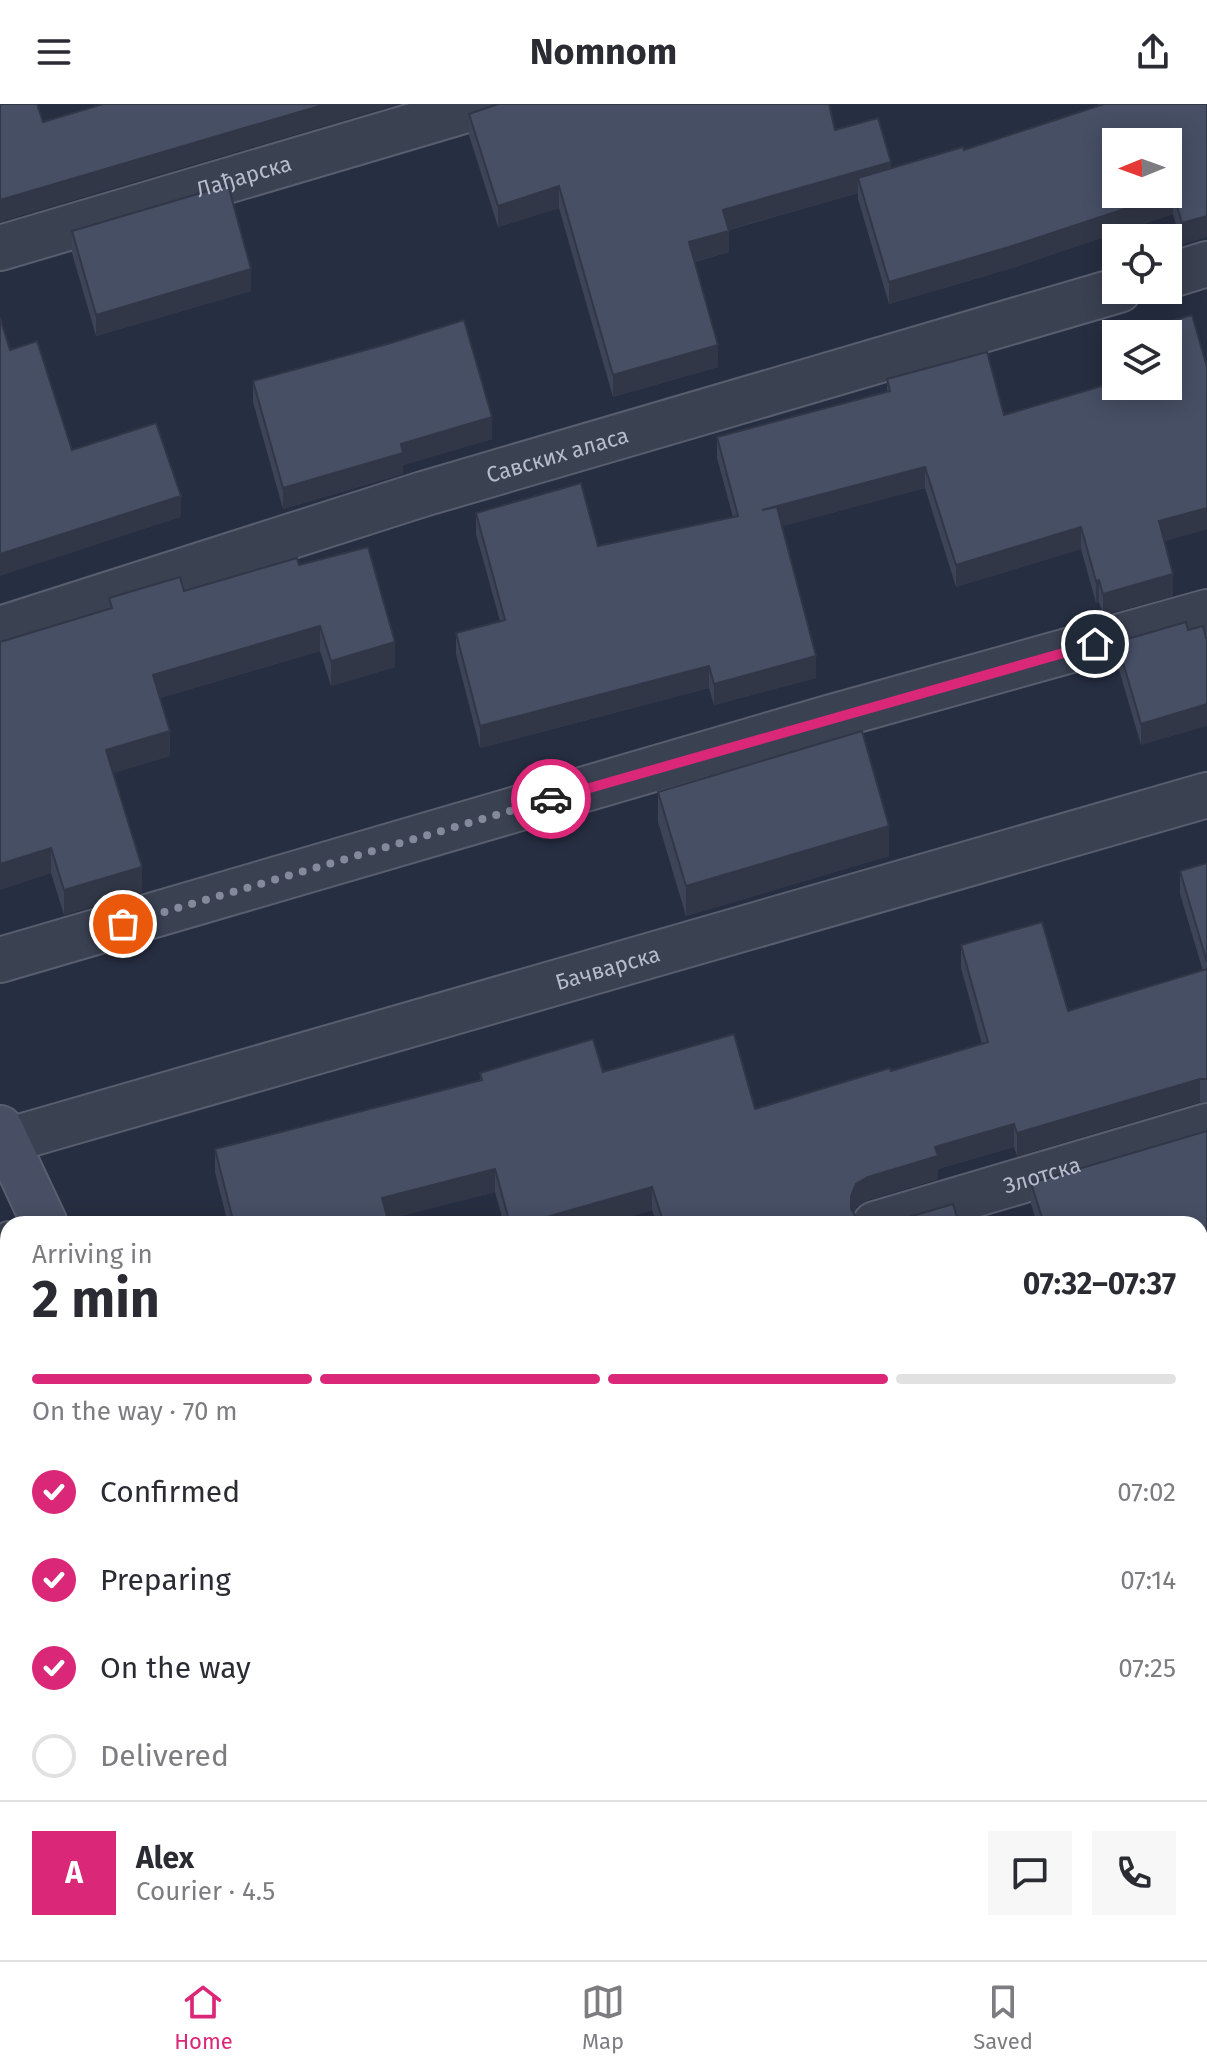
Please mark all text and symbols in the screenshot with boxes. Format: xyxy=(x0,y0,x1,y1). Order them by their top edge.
icon: menu xyxy=(32,30,76,74)
text: Nomnom xyxy=(530,30,677,74)
icon: share xyxy=(1131,30,1175,74)
north arrow xyxy=(1102,128,1182,208)
map controls xyxy=(1102,128,1182,400)
street label: Лађарска xyxy=(193,150,295,203)
button: locate xyxy=(1102,224,1182,304)
button: layers xyxy=(1102,320,1182,400)
street label: Савских аласа xyxy=(483,421,632,489)
pin xyxy=(1061,610,1129,678)
icon: home xyxy=(1073,622,1117,666)
courier xyxy=(511,759,591,839)
icon: car xyxy=(529,777,573,821)
pin xyxy=(89,890,157,958)
icon: bag xyxy=(101,902,145,946)
street label: Бачварска xyxy=(552,940,663,996)
street label: Злотска xyxy=(1000,1151,1084,1199)
text: Arriving in xyxy=(32,1239,153,1270)
text: 07:32–07:37 xyxy=(1023,1266,1176,1302)
text: 2 min xyxy=(32,1268,160,1331)
text: On the way · 70 m xyxy=(32,1396,238,1427)
icon: check xyxy=(32,1470,76,1514)
text: Confirmed xyxy=(100,1474,240,1510)
text: 07:02 xyxy=(1117,1477,1176,1508)
icon: check xyxy=(32,1558,76,1602)
text: Preparing xyxy=(100,1562,231,1598)
text: 07:14 xyxy=(1120,1565,1176,1596)
icon: check xyxy=(32,1646,76,1690)
text: On the way xyxy=(100,1650,251,1686)
text: 07:25 xyxy=(1118,1653,1176,1684)
text: Delivered xyxy=(100,1738,229,1774)
button: chat xyxy=(988,1831,1072,1915)
button: phone xyxy=(1092,1831,1176,1915)
text: Alex xyxy=(136,1840,194,1876)
text: A xyxy=(65,1855,83,1891)
text: Courier · 4.5 xyxy=(136,1876,275,1907)
tab: Home xyxy=(174,1980,233,2055)
tab: Map xyxy=(581,1980,625,2055)
tab: Saved xyxy=(973,1980,1033,2055)

